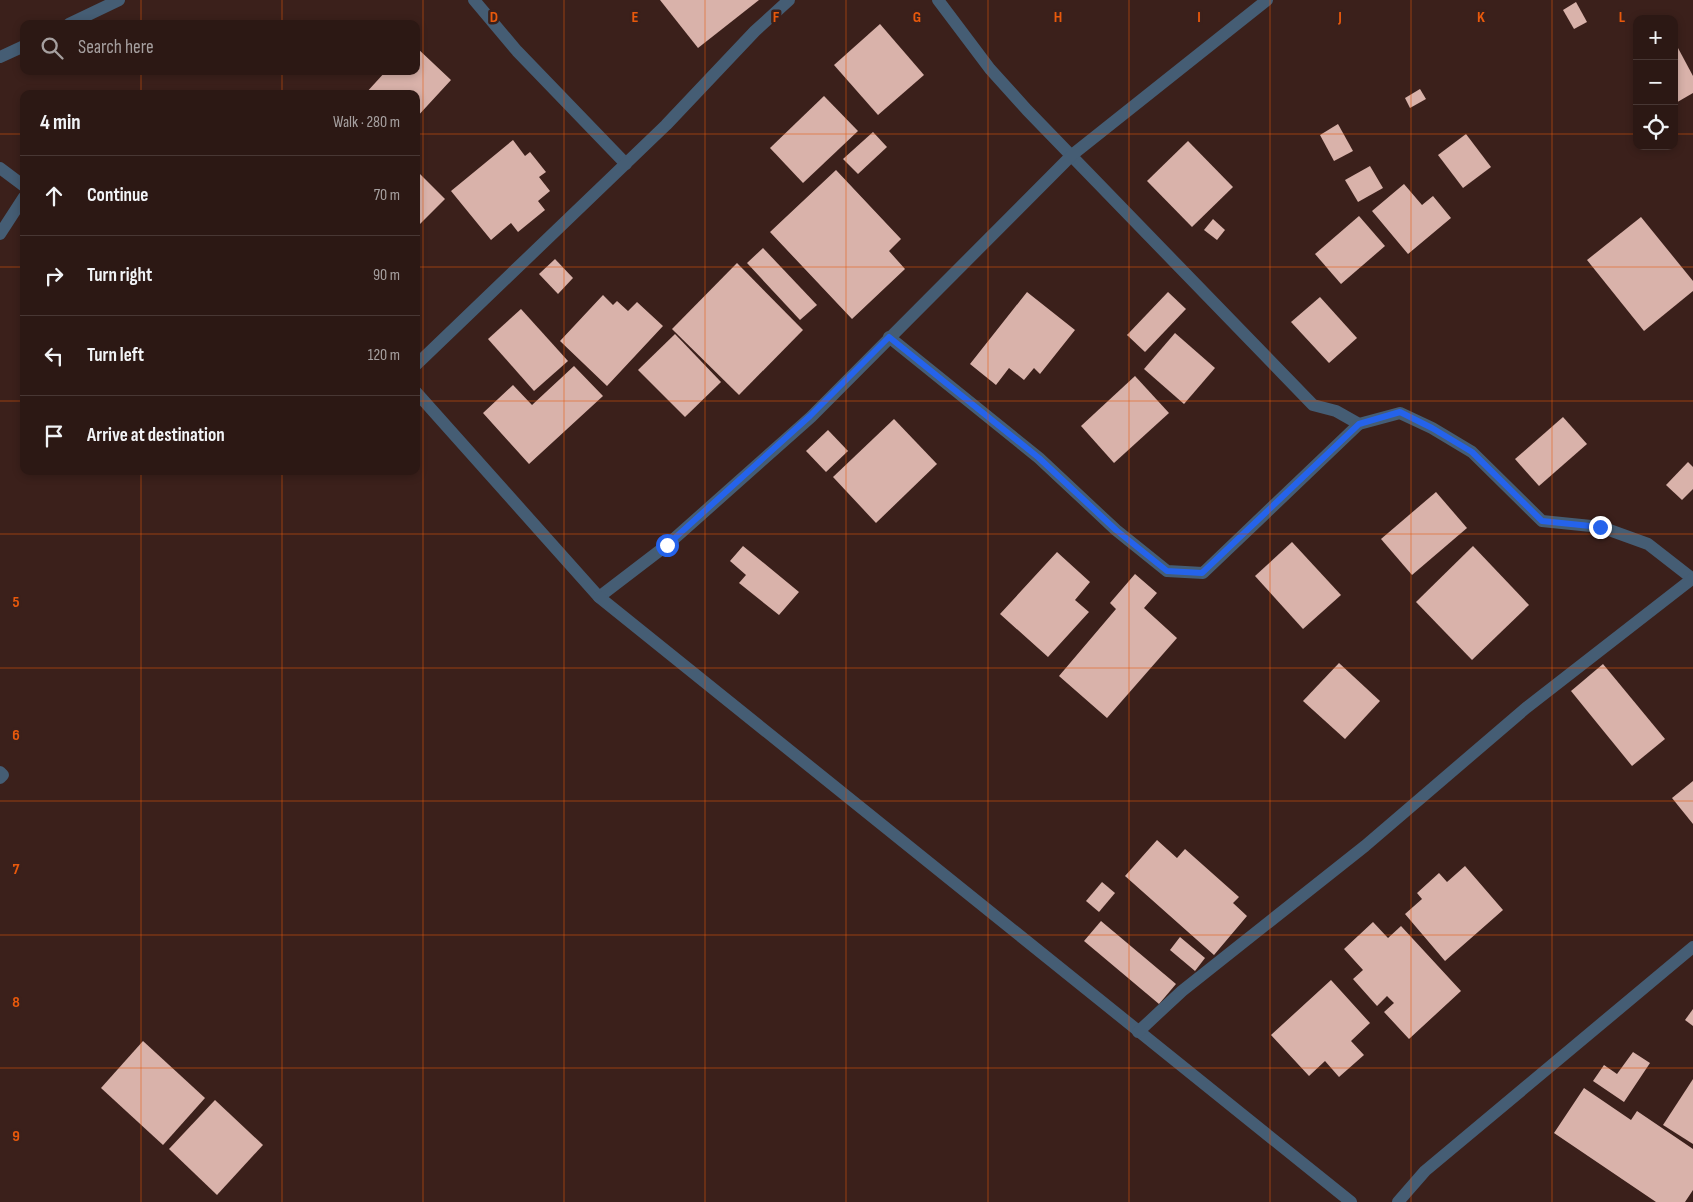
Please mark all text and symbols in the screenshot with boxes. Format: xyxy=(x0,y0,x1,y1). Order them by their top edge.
text: D xyxy=(490,8,498,27)
text: E xyxy=(632,8,639,27)
text: F xyxy=(773,8,780,27)
text: G xyxy=(913,8,921,27)
text: H xyxy=(1054,8,1062,27)
text: I xyxy=(1197,8,1201,27)
text: J xyxy=(1337,8,1342,27)
text: K xyxy=(1477,8,1485,27)
text: L xyxy=(1619,8,1626,27)
map controls xyxy=(1633,15,1678,150)
button: + xyxy=(1633,15,1678,60)
search box xyxy=(20,20,420,75)
icon: search xyxy=(38,34,66,62)
text: Search here xyxy=(78,36,154,59)
button: − xyxy=(1633,60,1678,105)
button: locate xyxy=(1633,105,1678,150)
text: 4 min xyxy=(40,110,81,135)
text: Walk · 280 m xyxy=(333,113,400,132)
icon: ahead xyxy=(40,182,68,210)
text: Continue xyxy=(87,184,148,207)
text: 70 m xyxy=(374,186,400,205)
icon: right xyxy=(40,262,68,290)
text: Turn right xyxy=(87,264,152,287)
text: 90 m xyxy=(373,266,400,285)
icon: left xyxy=(40,342,68,370)
text: Turn left xyxy=(87,344,144,367)
text: 120 m xyxy=(368,346,400,365)
icon: arrive xyxy=(40,422,68,450)
text: Arrive at destination xyxy=(87,424,225,447)
route end xyxy=(1589,516,1612,539)
route start xyxy=(656,534,679,557)
text: 5 xyxy=(12,593,20,612)
text: 6 xyxy=(12,726,20,745)
text: 7 xyxy=(13,860,20,879)
text: 8 xyxy=(12,993,20,1012)
text: 9 xyxy=(12,1127,20,1146)

